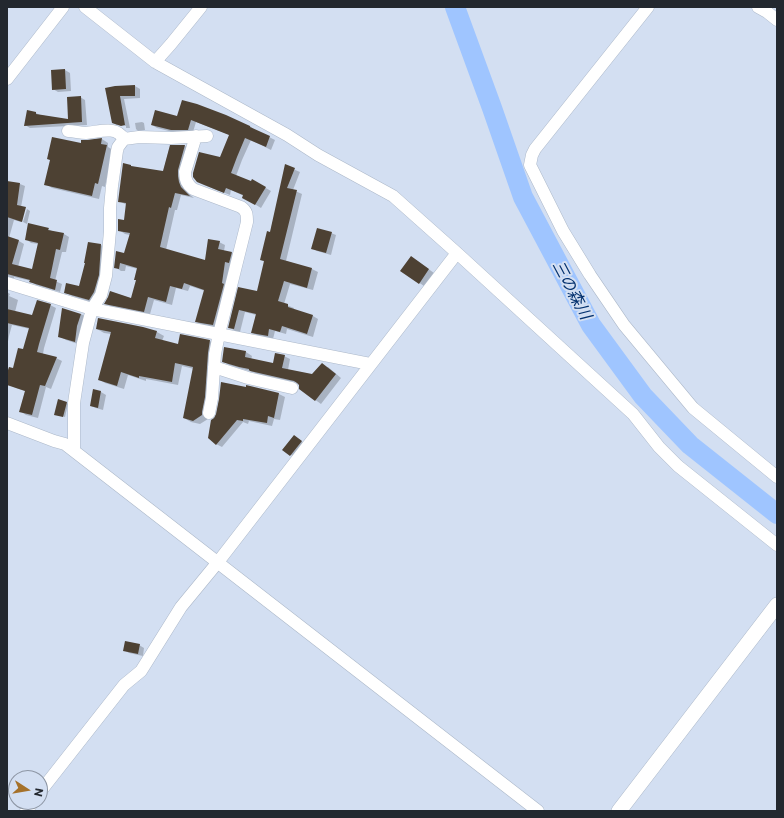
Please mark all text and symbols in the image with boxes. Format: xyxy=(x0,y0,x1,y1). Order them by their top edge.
water label: 三の森川 xyxy=(549,257,595,323)
north arrow xyxy=(8,770,48,810)
text: N xyxy=(32,787,46,798)

